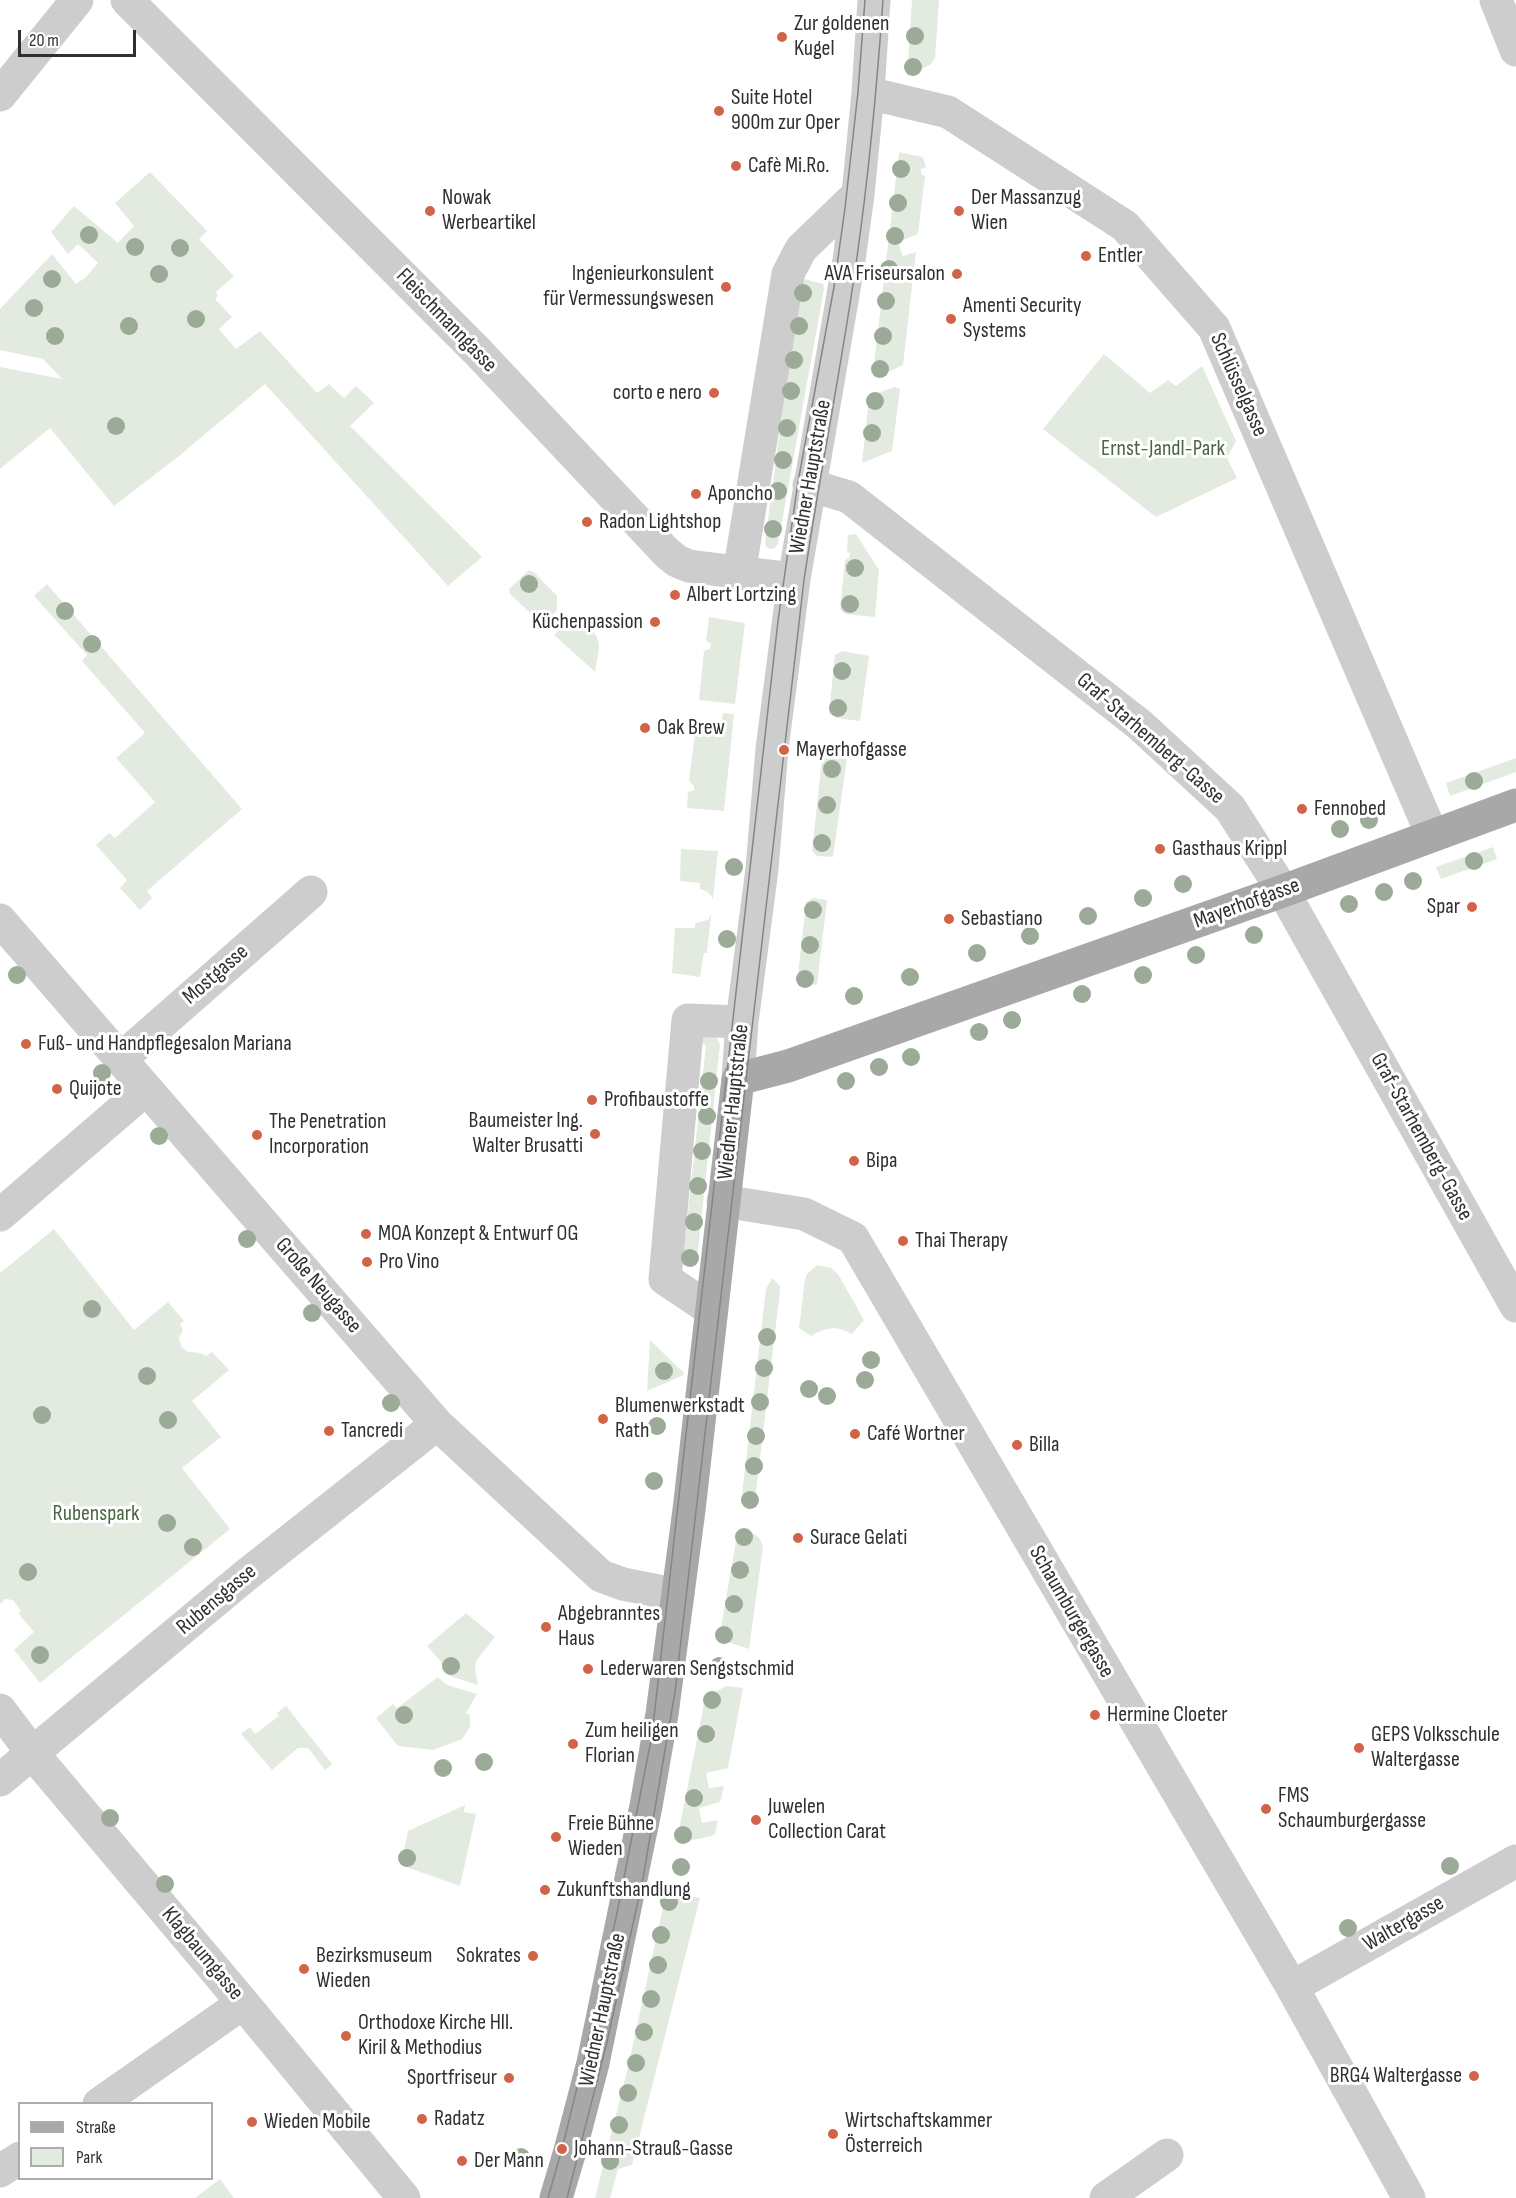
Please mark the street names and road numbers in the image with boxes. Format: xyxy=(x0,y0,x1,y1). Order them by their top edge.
street label: Fleischmanngasse xyxy=(390,264,502,378)
street label: Schlüsselgasse xyxy=(1203,329,1273,441)
street label: Wiedner Hauptstraße xyxy=(784,398,838,556)
street label: Graf-Starhemberg-Gasse xyxy=(1071,668,1229,810)
street label: Mayerhofgasse xyxy=(1190,873,1304,935)
street label: Mostgasse xyxy=(178,939,254,1011)
street label: Wiedner Hauptstraße xyxy=(713,1023,755,1181)
street label: Graf-Starhemberg-Gasse xyxy=(1364,1049,1478,1225)
street label: Große Neugasse xyxy=(269,1233,367,1339)
street label: Schaumburgergasse xyxy=(1023,1541,1119,1683)
street label: Rubensgasse xyxy=(172,1559,262,1641)
street label: Waltergasse xyxy=(1359,1890,1449,1958)
street label: Klagbaumgasse xyxy=(155,1902,249,2006)
street label: Wiedner Hauptstraße xyxy=(574,1931,632,2089)

